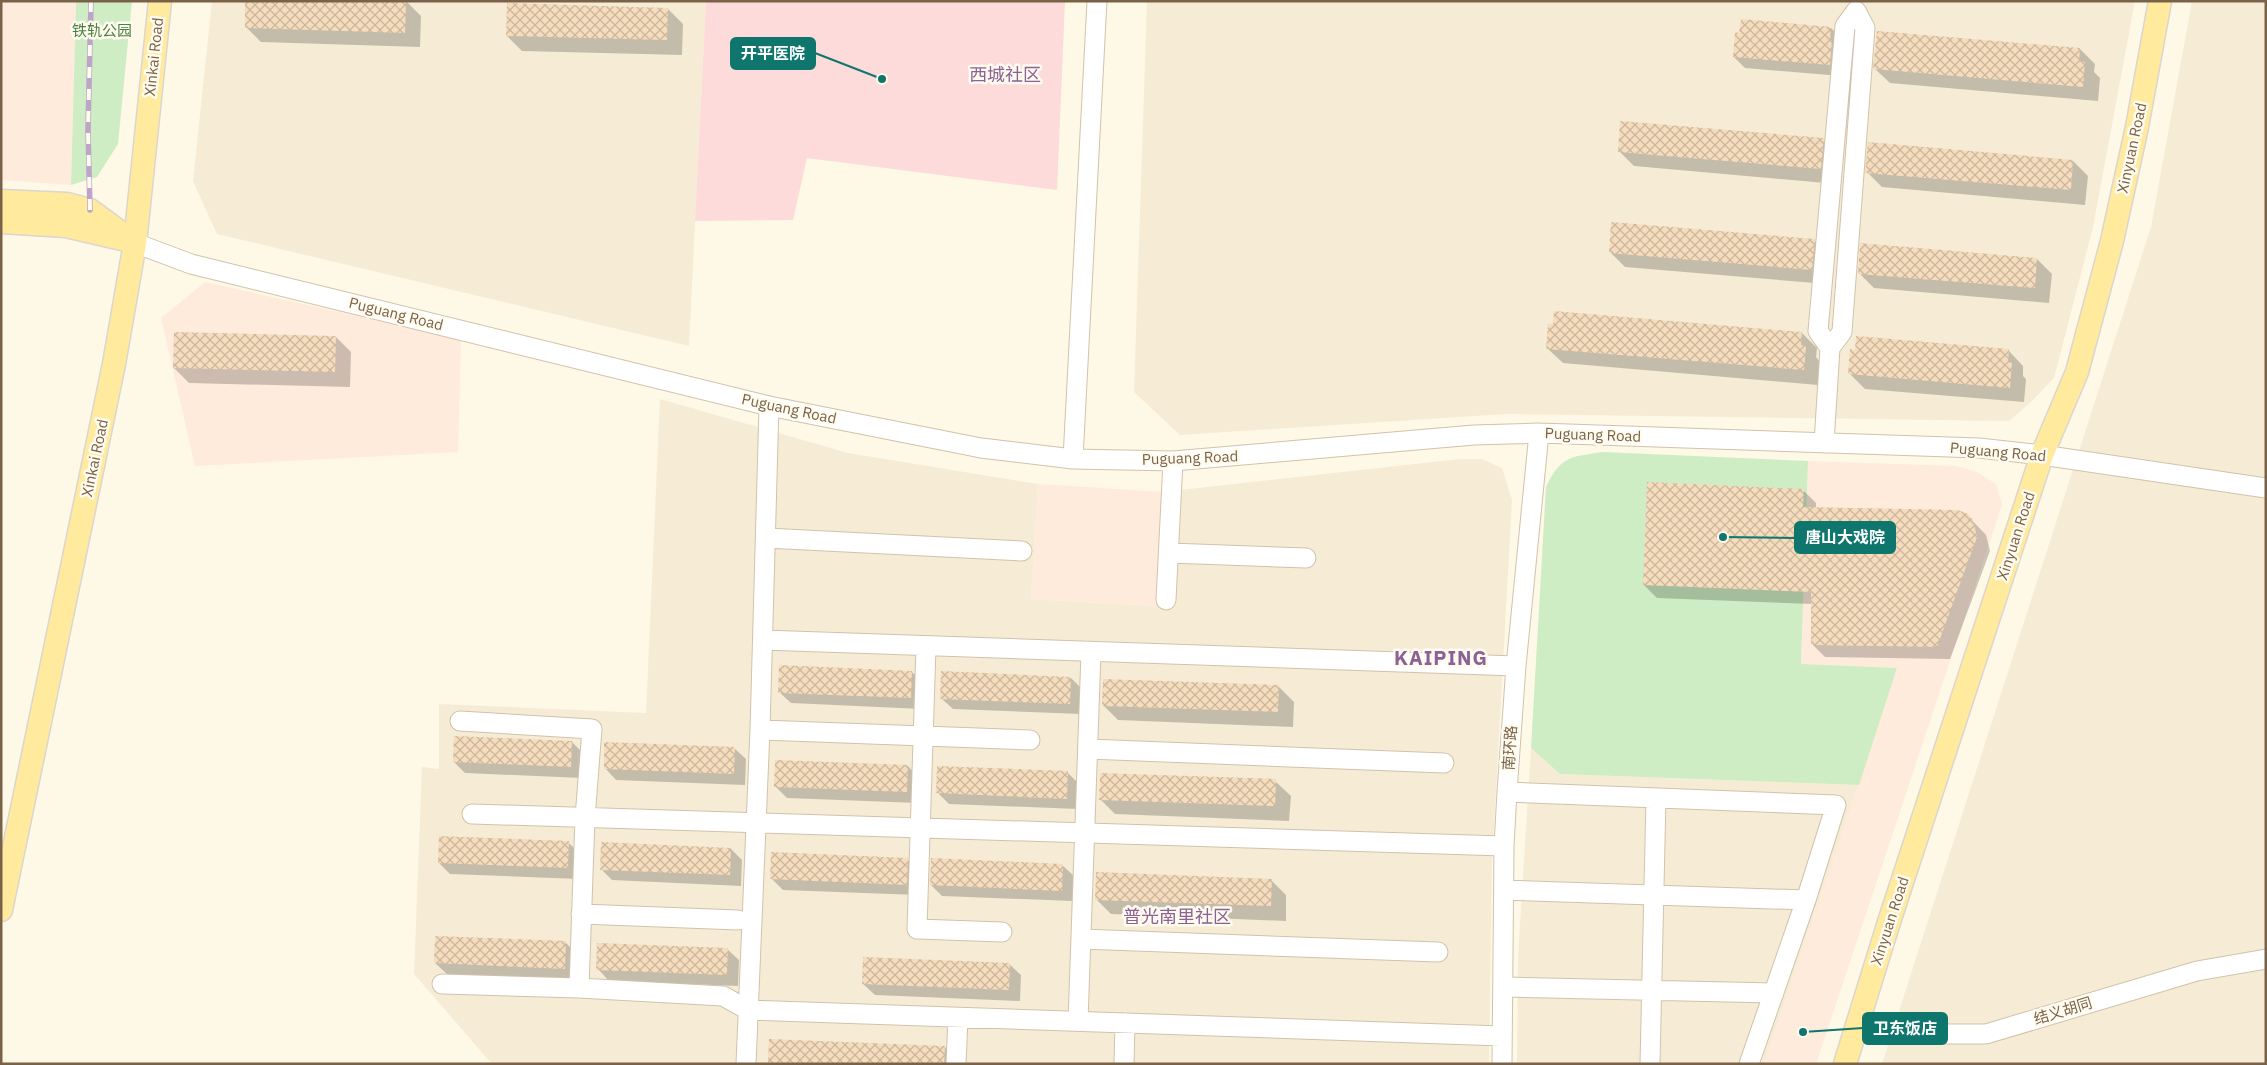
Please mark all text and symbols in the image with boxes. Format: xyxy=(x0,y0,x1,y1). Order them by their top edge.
street label: Xinkai Road xyxy=(140,17,167,97)
park label: 铁轨公园 xyxy=(72,21,132,40)
callout: 开平医院 xyxy=(731,38,815,69)
text: 开平医院 xyxy=(741,43,805,63)
district label: 西城社区 xyxy=(969,63,1041,86)
street label: Xinyuan Road xyxy=(2113,101,2150,195)
street label: Puguang Road xyxy=(347,293,445,334)
street label: Puguang Road xyxy=(740,389,838,428)
street label: Xinkai Road xyxy=(77,417,112,499)
street label: Puguang Road xyxy=(1544,423,1642,446)
street label: Puguang Road xyxy=(1949,438,2047,465)
street label: Puguang Road xyxy=(1141,446,1239,469)
street label: Xinyuan Road xyxy=(1992,489,2039,582)
callout: 唐山大戏院 xyxy=(1795,522,1895,553)
text: 唐山大戏院 xyxy=(1805,527,1885,547)
district label: KAIPING xyxy=(1394,644,1488,671)
street label: 南环路 xyxy=(1498,725,1521,771)
street label: Xinyuan Road xyxy=(1866,874,1913,967)
district label: 普光南里社区 xyxy=(1123,905,1231,928)
street label: 结义胡同 xyxy=(2031,993,2094,1028)
callout: 卫东饭店 xyxy=(1863,1013,1947,1044)
text: 卫东饭店 xyxy=(1873,1018,1937,1038)

